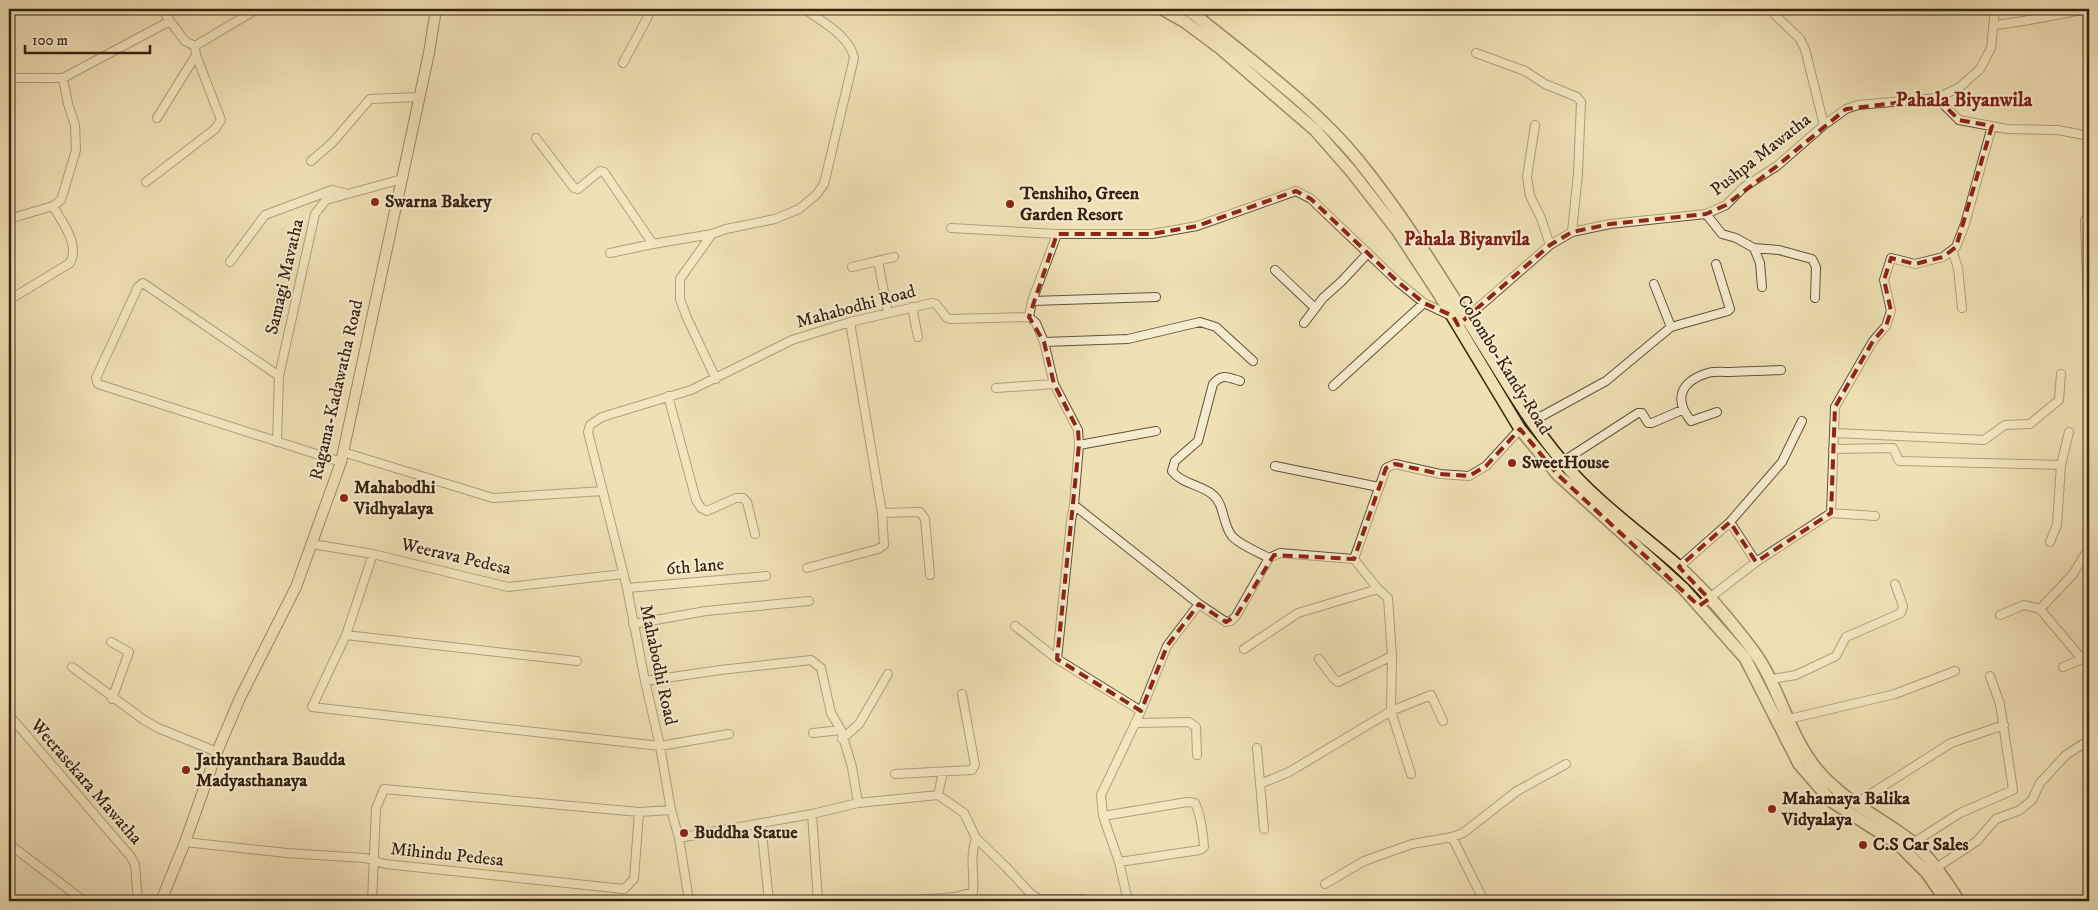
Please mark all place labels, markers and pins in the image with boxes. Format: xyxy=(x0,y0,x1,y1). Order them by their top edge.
place label: Tenshiho, Green Garden Resort xyxy=(1019,183,1140,226)
place label: Swarna Bakery xyxy=(385,191,492,213)
marker: Swarna Bakery xyxy=(369,196,381,208)
marker: Tenshiho, Green Garden Resort xyxy=(1004,198,1016,210)
place label: SweetHouse xyxy=(1522,452,1610,474)
marker: SweetHouse xyxy=(1506,457,1518,469)
place label: Mahabodhi Vidhyalaya xyxy=(353,477,436,520)
marker: Mahabodhi Vidhyalaya xyxy=(338,492,350,504)
place label: Jathyanthara Baudda Madyasthanaya xyxy=(194,749,346,792)
marker: Jathyanthara Baudda Madyasthanaya xyxy=(180,764,192,776)
place label: Mahamaya Balika Vidyalaya xyxy=(1781,788,1910,831)
marker: Mahamaya Balika Vidyalaya xyxy=(1766,803,1778,815)
place label: Buddha Statue xyxy=(694,822,798,844)
marker: Buddha Statue xyxy=(678,827,690,839)
place label: C.S Car Sales xyxy=(1873,834,1969,856)
marker: C.S Car Sales xyxy=(1857,839,1869,851)

